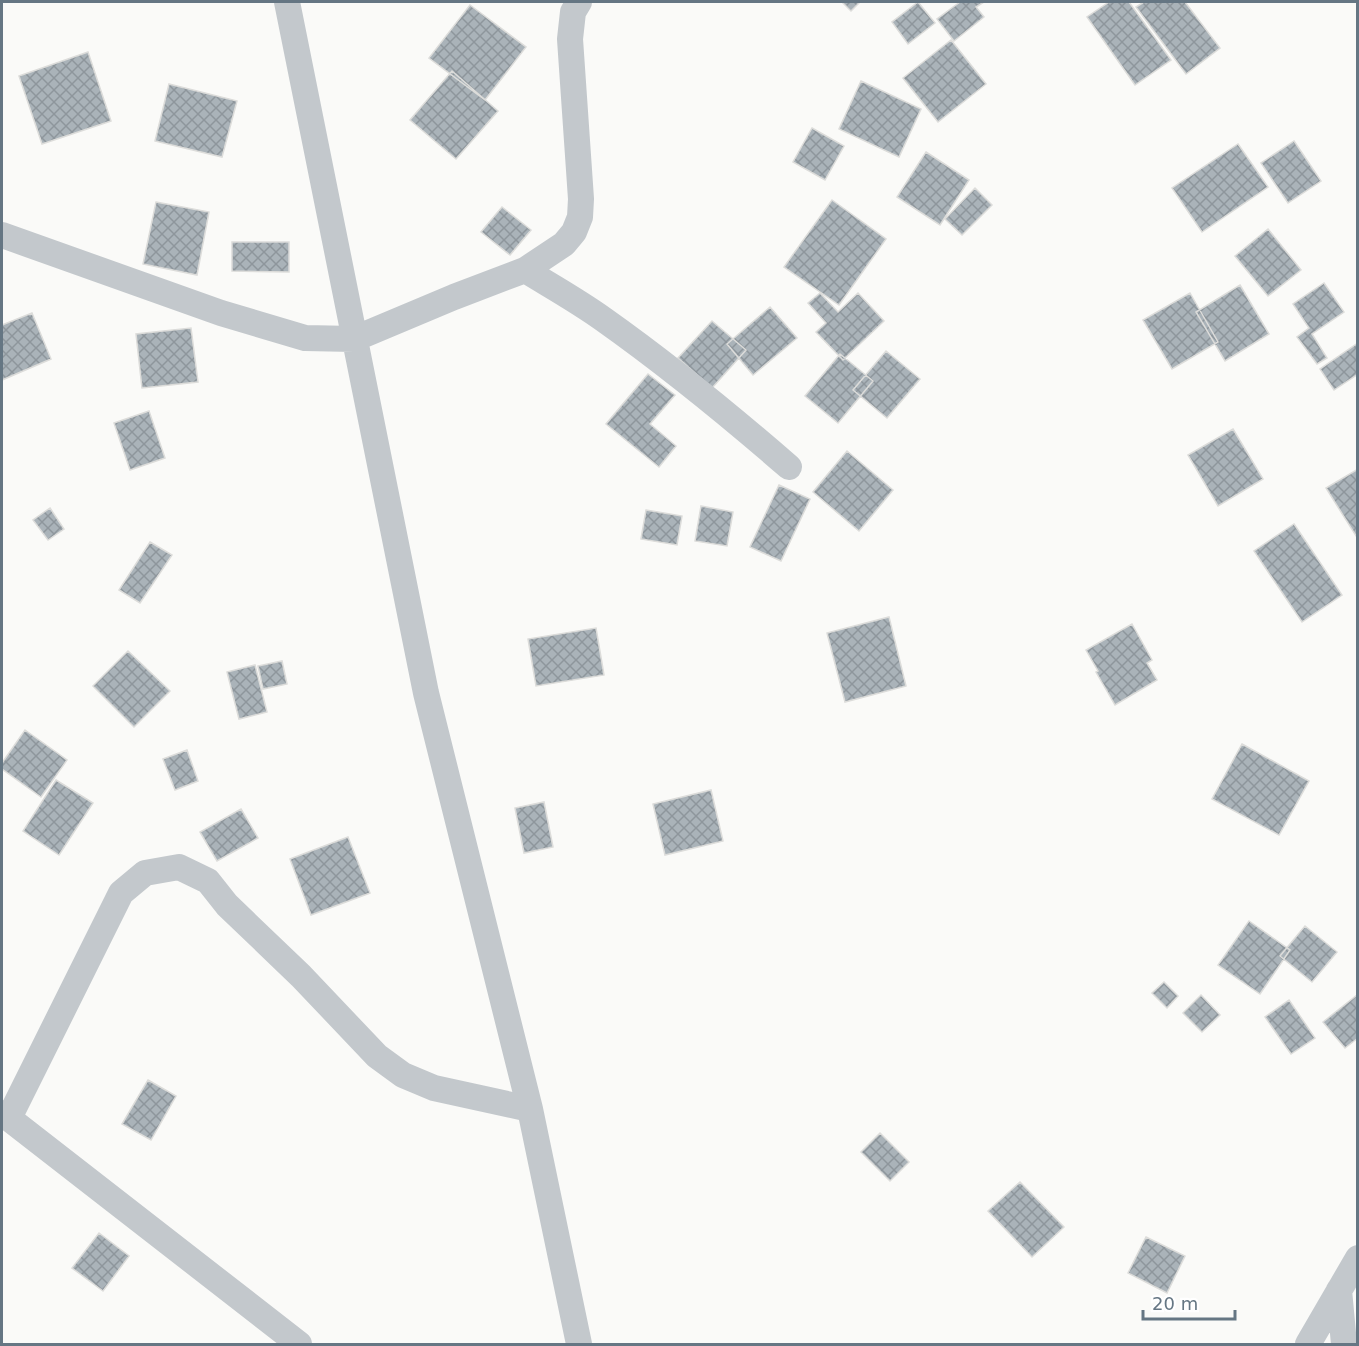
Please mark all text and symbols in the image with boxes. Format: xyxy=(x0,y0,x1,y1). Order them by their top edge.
scale bar xyxy=(1143,1283,1234,1321)
text: 20 m xyxy=(1152,1293,1198,1314)

